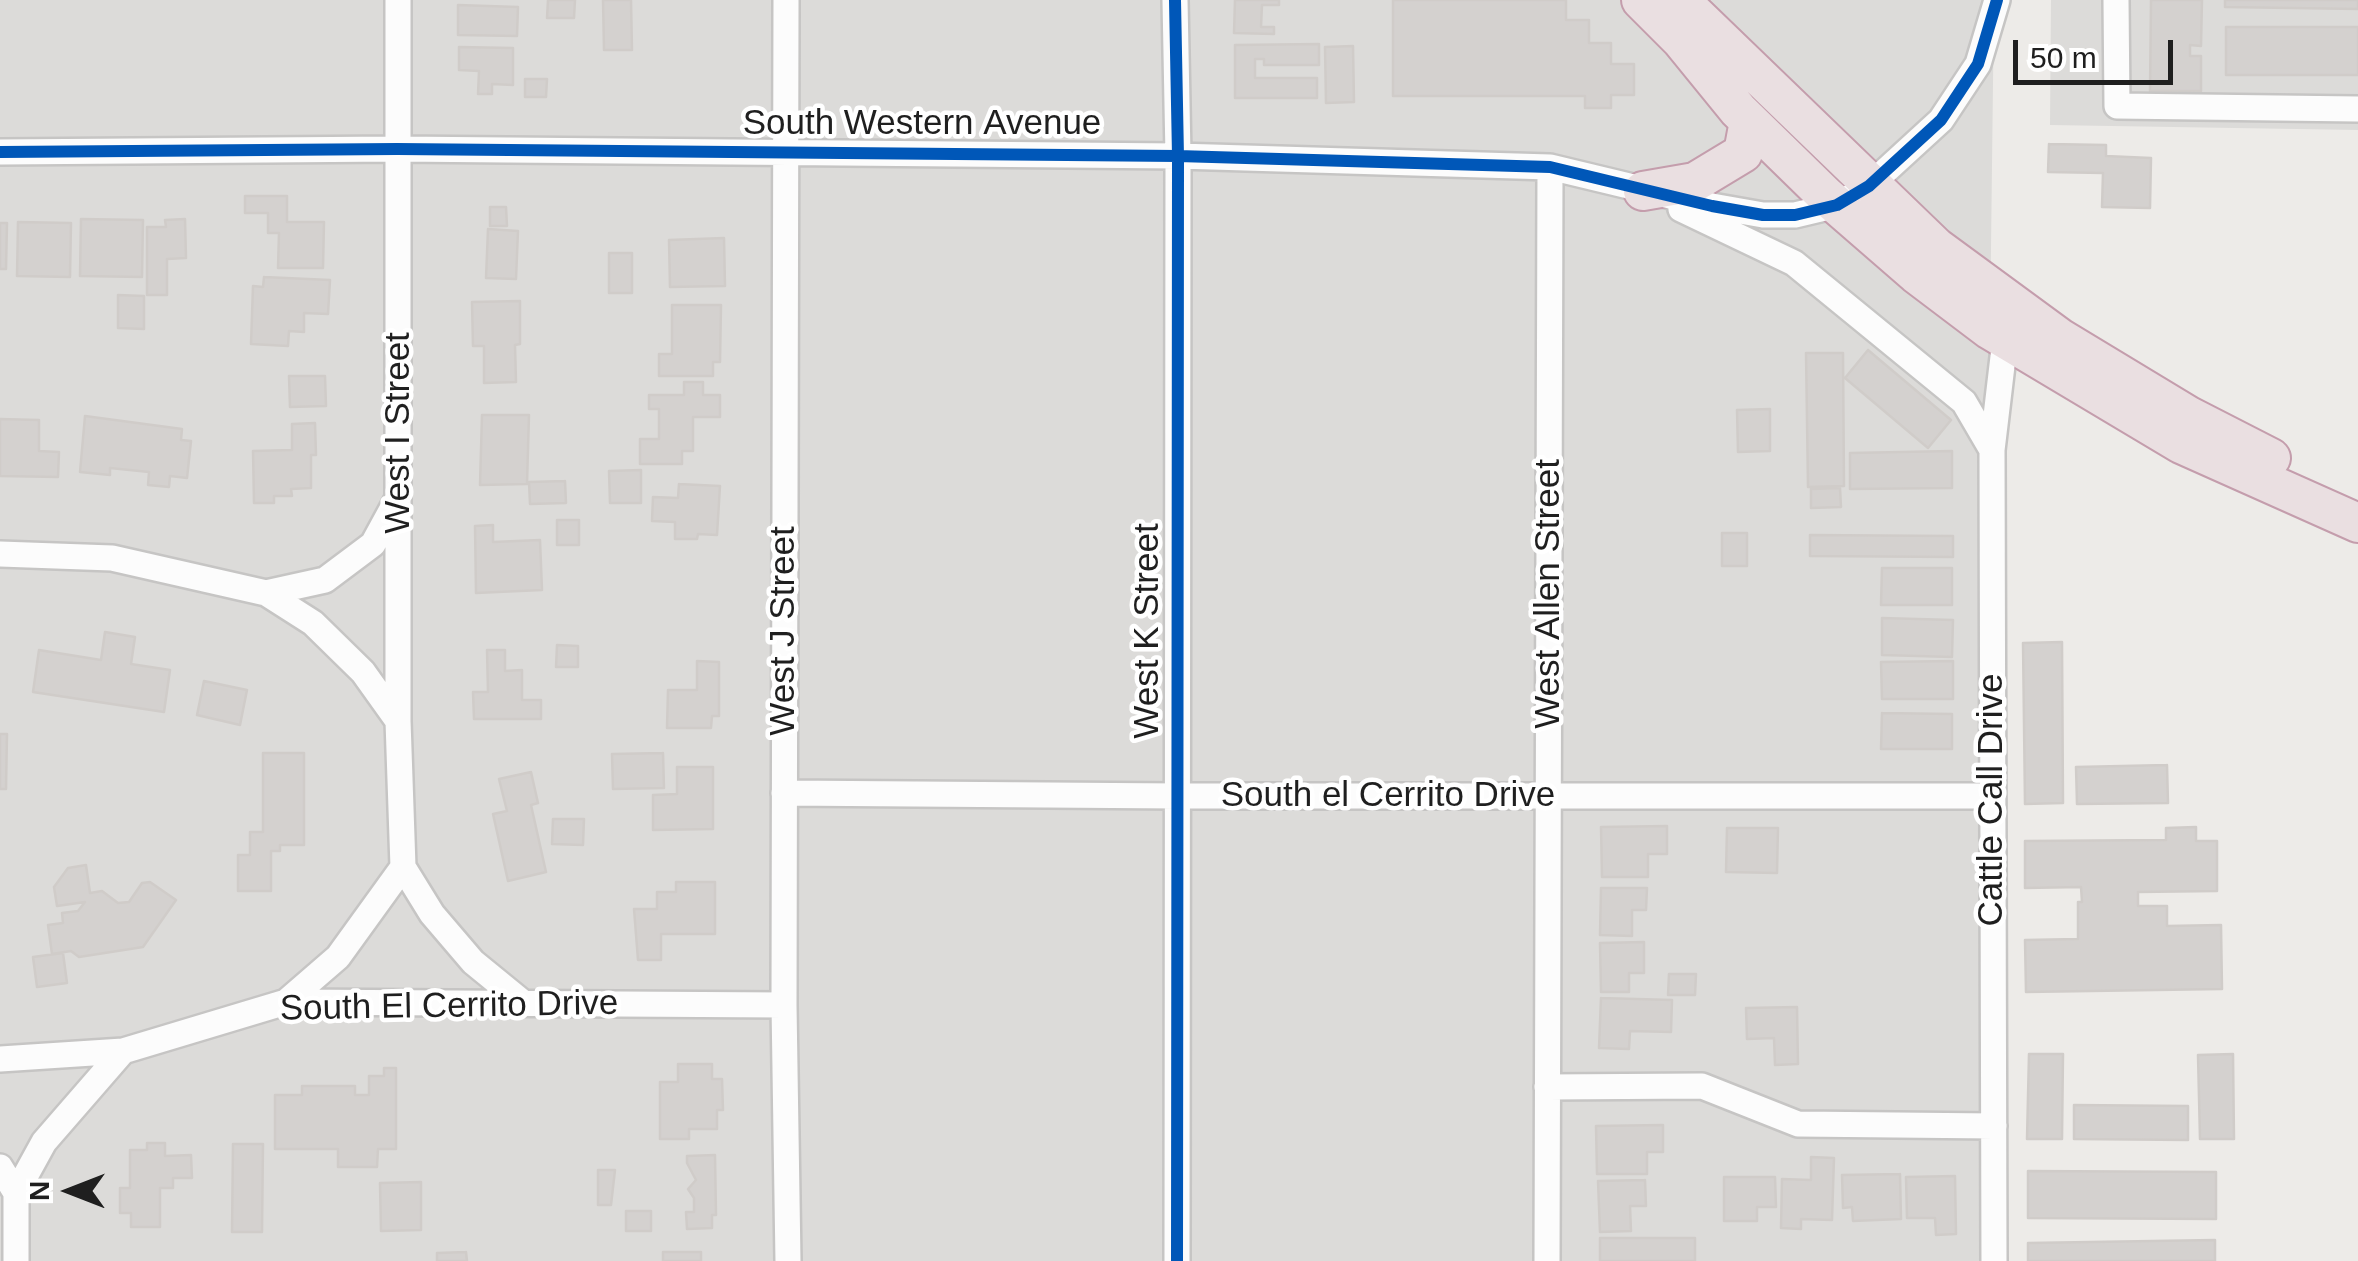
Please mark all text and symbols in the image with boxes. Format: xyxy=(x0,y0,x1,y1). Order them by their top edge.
scale bar xyxy=(2018,20,2178,82)
text: 50 m xyxy=(2030,41,2097,74)
street label: South Western Avenue xyxy=(743,103,1101,145)
street label: West I Street xyxy=(378,332,420,534)
street label: West Allen Street xyxy=(1528,459,1570,729)
street label: West K Street xyxy=(1127,523,1169,739)
street label: West J Street xyxy=(763,526,805,736)
street label: Cattle Call Drive xyxy=(1971,674,2013,926)
street label: South el Cerrito Drive xyxy=(1221,775,1555,817)
street label: South El Cerrito Drive xyxy=(279,983,619,1031)
north arrow xyxy=(20,1141,120,1241)
text: N xyxy=(24,1181,55,1201)

